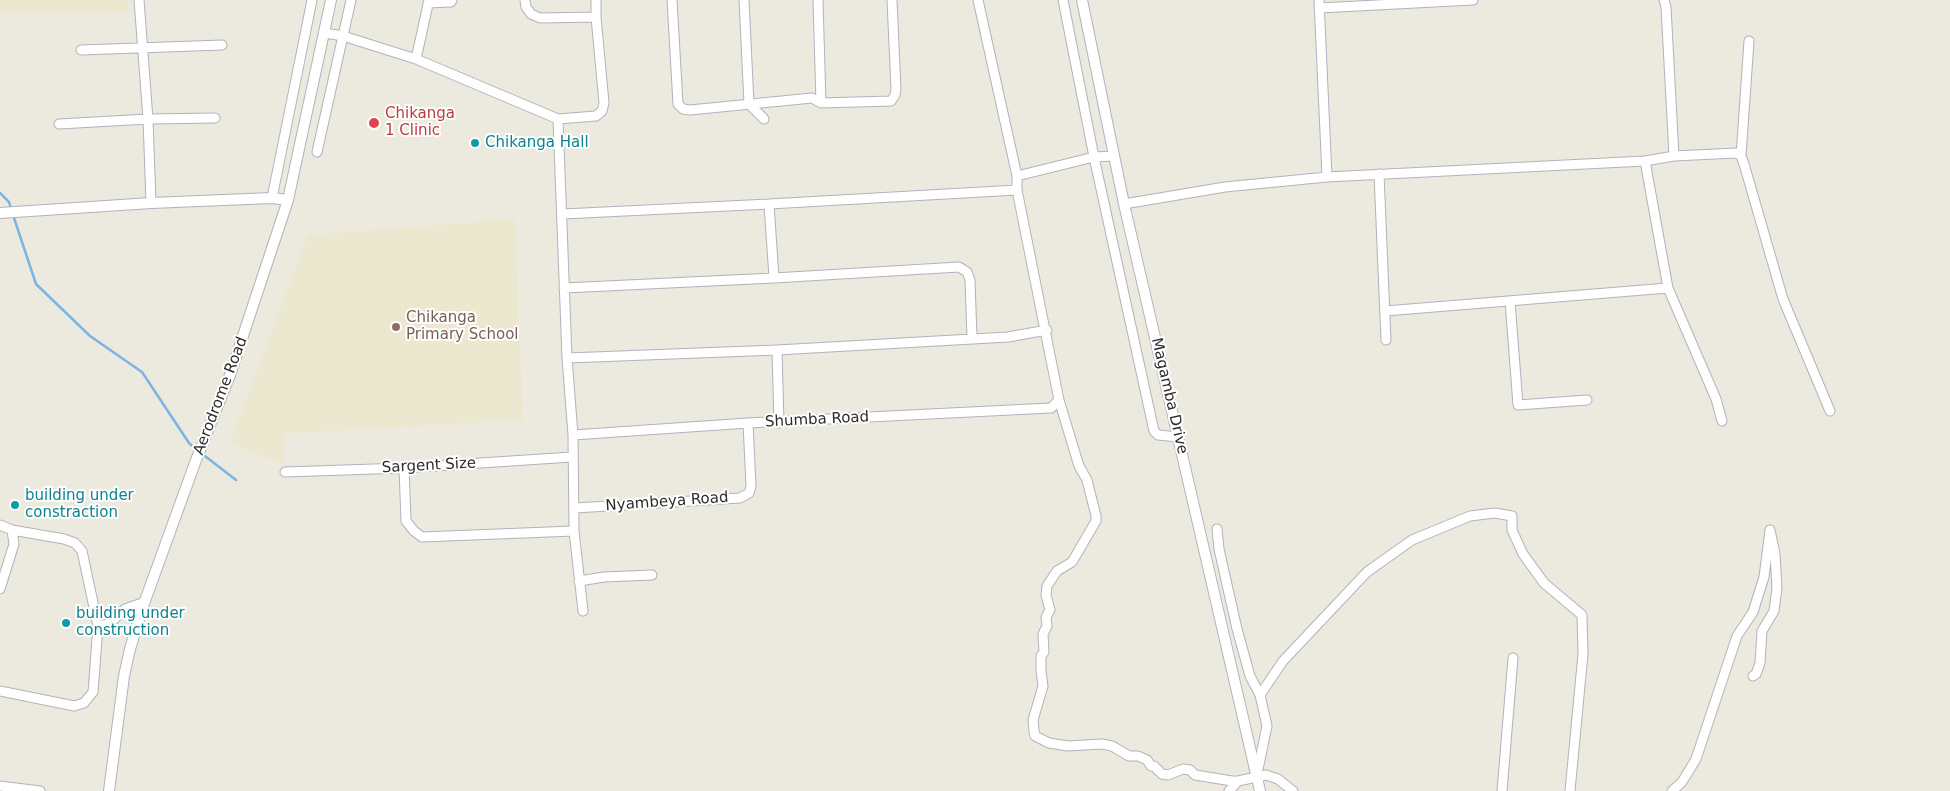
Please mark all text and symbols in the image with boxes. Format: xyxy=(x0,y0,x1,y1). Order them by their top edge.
place label: Chikanga 1 Clinic xyxy=(385,105,455,140)
marker: Chikanga 1 Clinic xyxy=(367,116,381,130)
place label: Chikanga Hall xyxy=(485,134,589,152)
marker: Chikanga Hall xyxy=(469,137,481,149)
place label: Chikanga Primary School xyxy=(406,309,519,344)
marker: Chikanga Primary School xyxy=(390,321,402,333)
street label: Aerodrome Road xyxy=(190,334,252,458)
street label: Magamba Drive xyxy=(1147,336,1191,456)
street label: Shumba Road xyxy=(764,408,870,432)
street label: Sargent Size xyxy=(381,455,477,477)
place label: building under constraction xyxy=(25,487,134,522)
street label: Nyambeya Road xyxy=(605,489,729,515)
marker: building under constraction xyxy=(9,499,21,511)
place label: building under construction xyxy=(76,605,185,640)
marker: building under construction xyxy=(60,617,72,629)

